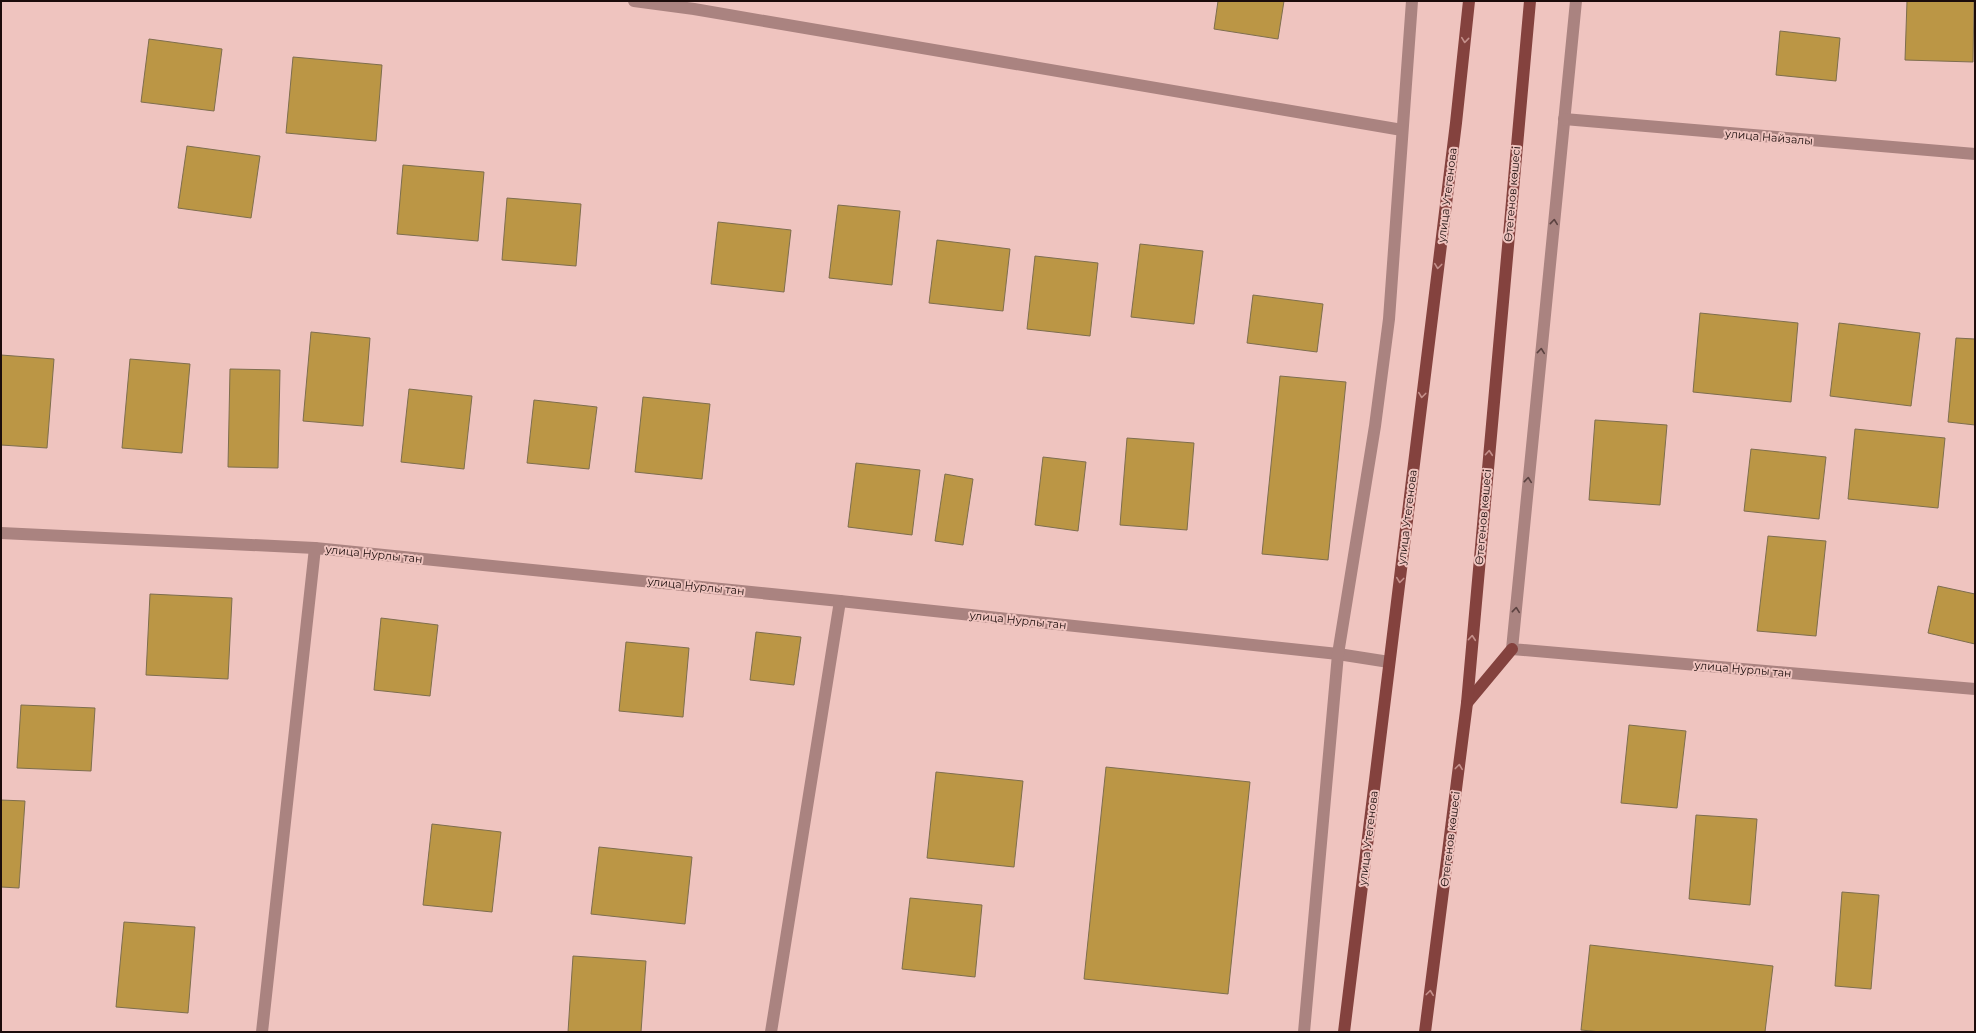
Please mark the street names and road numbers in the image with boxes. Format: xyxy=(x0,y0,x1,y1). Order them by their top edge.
street label: улица Найзалы xyxy=(1724,126,1813,148)
street label: Өтегенов көшесі xyxy=(1501,146,1523,242)
street label: улица Утегенова xyxy=(1434,147,1460,244)
street label: улица Утегенова xyxy=(1394,469,1420,566)
street label: Өтегенов көшесі xyxy=(1472,469,1494,565)
street label: улица Нурлы тан xyxy=(324,542,423,566)
street label: улица Нурлы тан xyxy=(646,574,745,598)
street label: улица Нурлы тан xyxy=(968,608,1067,632)
street label: улица Нурлы тан xyxy=(1693,658,1792,680)
street label: улица Утегенова xyxy=(1355,790,1381,887)
street label: Өтегенов көшесі xyxy=(1437,790,1463,888)

